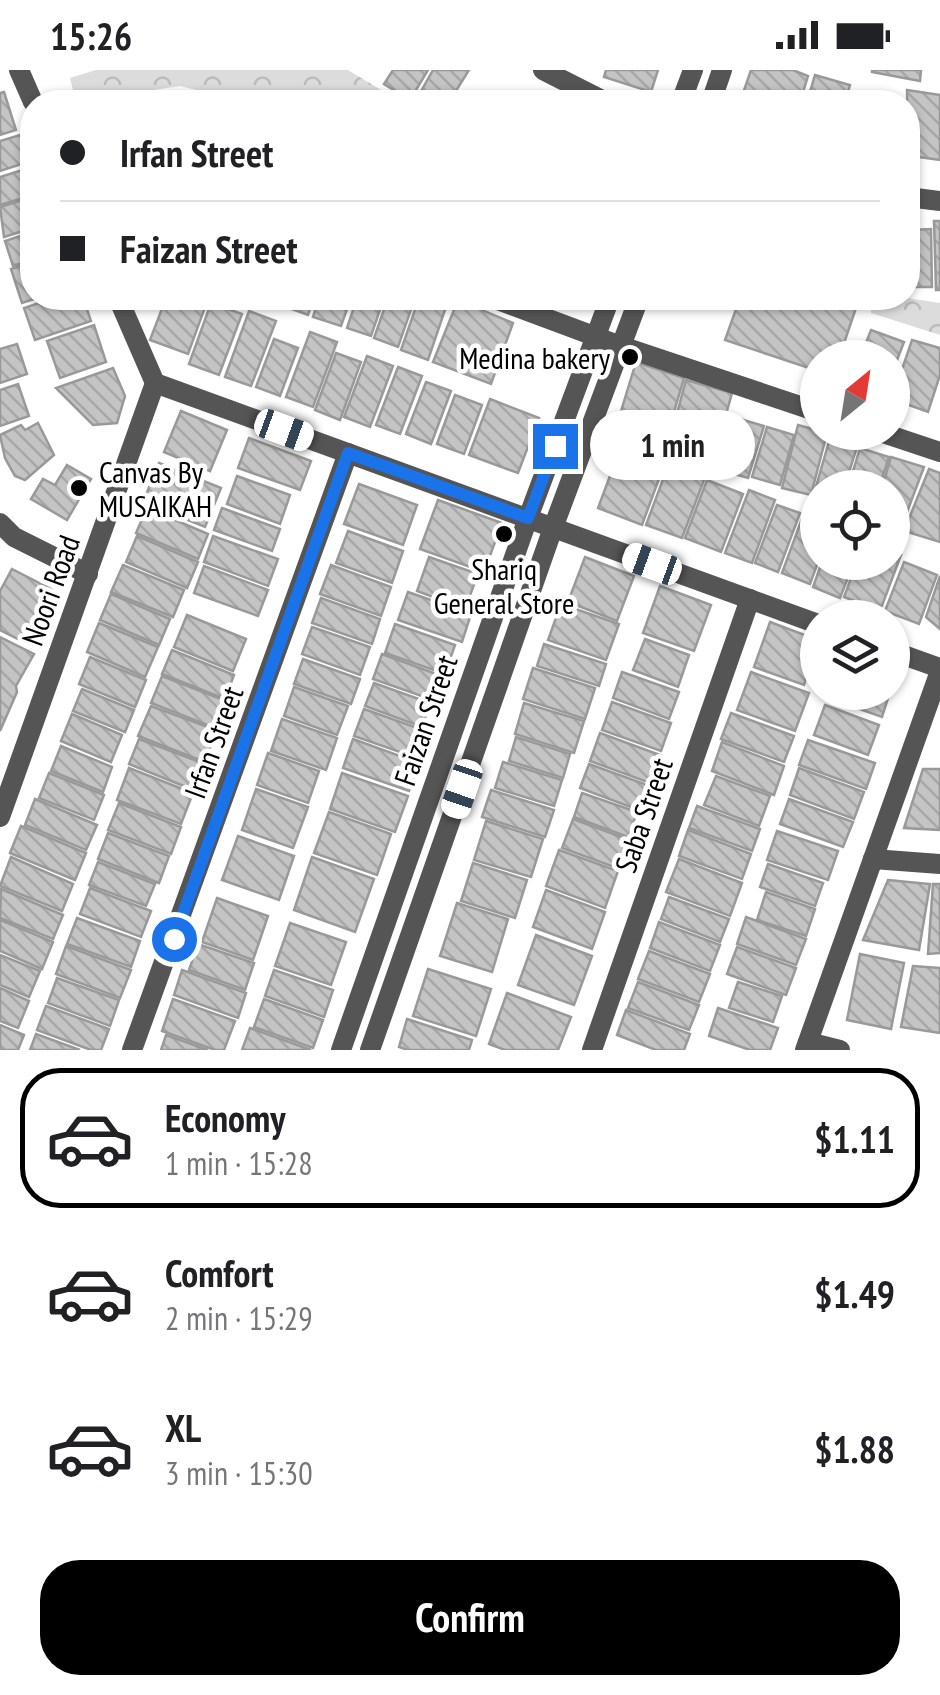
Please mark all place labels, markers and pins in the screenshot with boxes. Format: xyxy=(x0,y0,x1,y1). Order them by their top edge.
place label: Medina bakery xyxy=(459,338,611,377)
marker: Medina bakery xyxy=(619,346,641,368)
place label: Canvas By MUSAIKAH xyxy=(99,452,212,525)
marker: Canvas By MUSAIKAH xyxy=(68,477,90,499)
marker: Shariq General Store xyxy=(493,523,515,545)
place label: Shariq General Store xyxy=(434,549,574,622)

